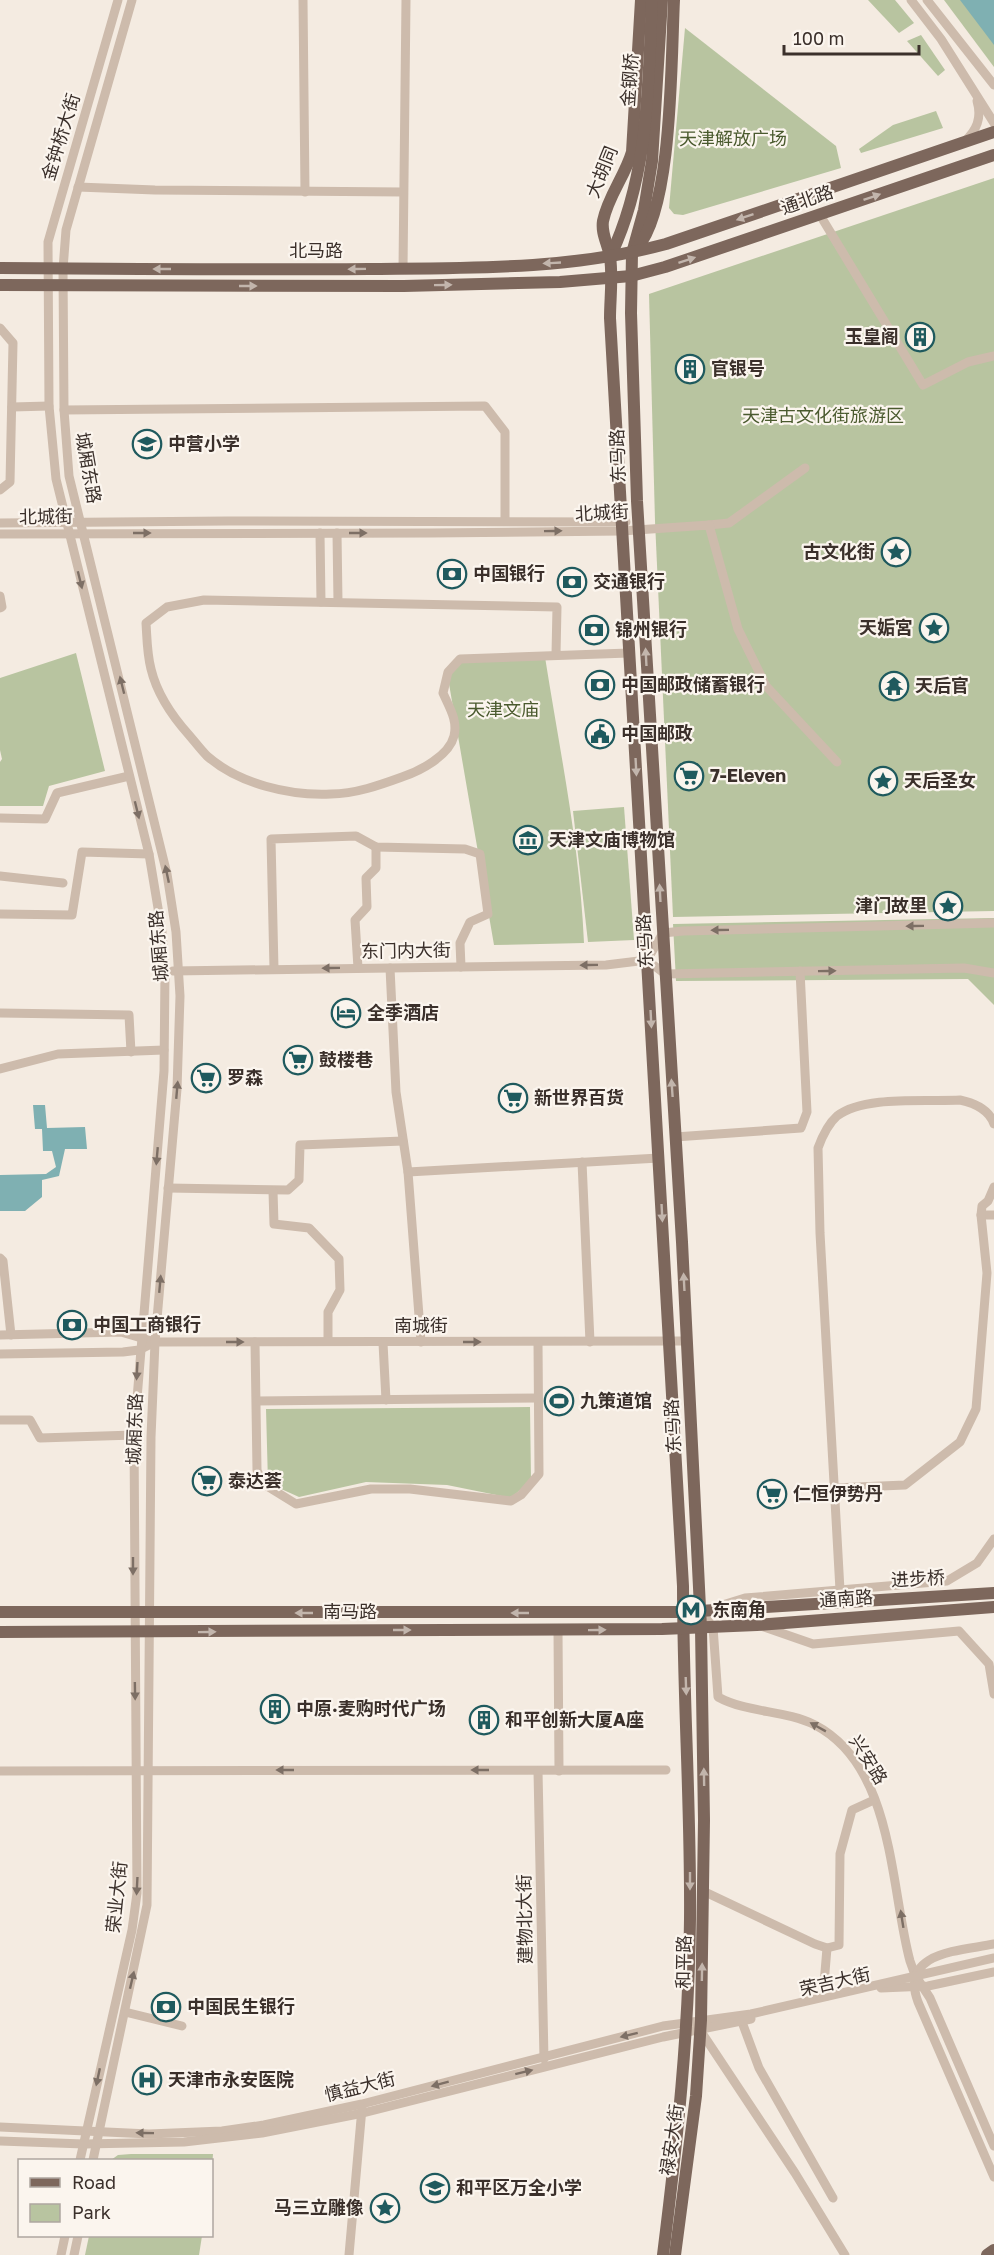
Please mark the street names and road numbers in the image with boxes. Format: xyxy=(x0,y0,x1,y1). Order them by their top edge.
street label: 金钢桥 xyxy=(616,52,642,108)
street label: 金钟桥大街 xyxy=(36,90,84,183)
street label: 大胡同 xyxy=(581,142,621,201)
street label: 通北路 xyxy=(778,180,836,218)
street label: 北马路 xyxy=(289,239,343,261)
street label: 东马路 xyxy=(605,429,629,483)
street label: 城厢东路 xyxy=(72,430,106,505)
street label: 北城街 xyxy=(574,500,629,524)
street label: 北城街 xyxy=(19,505,73,527)
street label: 城厢东路 xyxy=(144,909,172,983)
street label: 东马路 xyxy=(632,914,656,969)
street label: 东门内大街 xyxy=(361,938,451,962)
street label: 南城街 xyxy=(394,1314,448,1336)
street label: 城厢东路 xyxy=(122,1393,146,1465)
street label: 东马路 xyxy=(660,1399,684,1454)
street label: 进步桥 xyxy=(890,1566,945,1590)
street label: 通南路 xyxy=(818,1585,874,1611)
street label: 南马路 xyxy=(323,1600,377,1622)
street label: 兴安路 xyxy=(845,1731,892,1788)
street label: 荣业大街 xyxy=(101,1860,131,1934)
street label: 建物北大街 xyxy=(512,1874,536,1964)
street label: 和平路 xyxy=(672,1935,694,1989)
street label: 荣吉大街 xyxy=(797,1962,872,2000)
street label: 慎益大街 xyxy=(322,2067,397,2105)
street label: 禄安大街 xyxy=(655,2103,687,2177)

